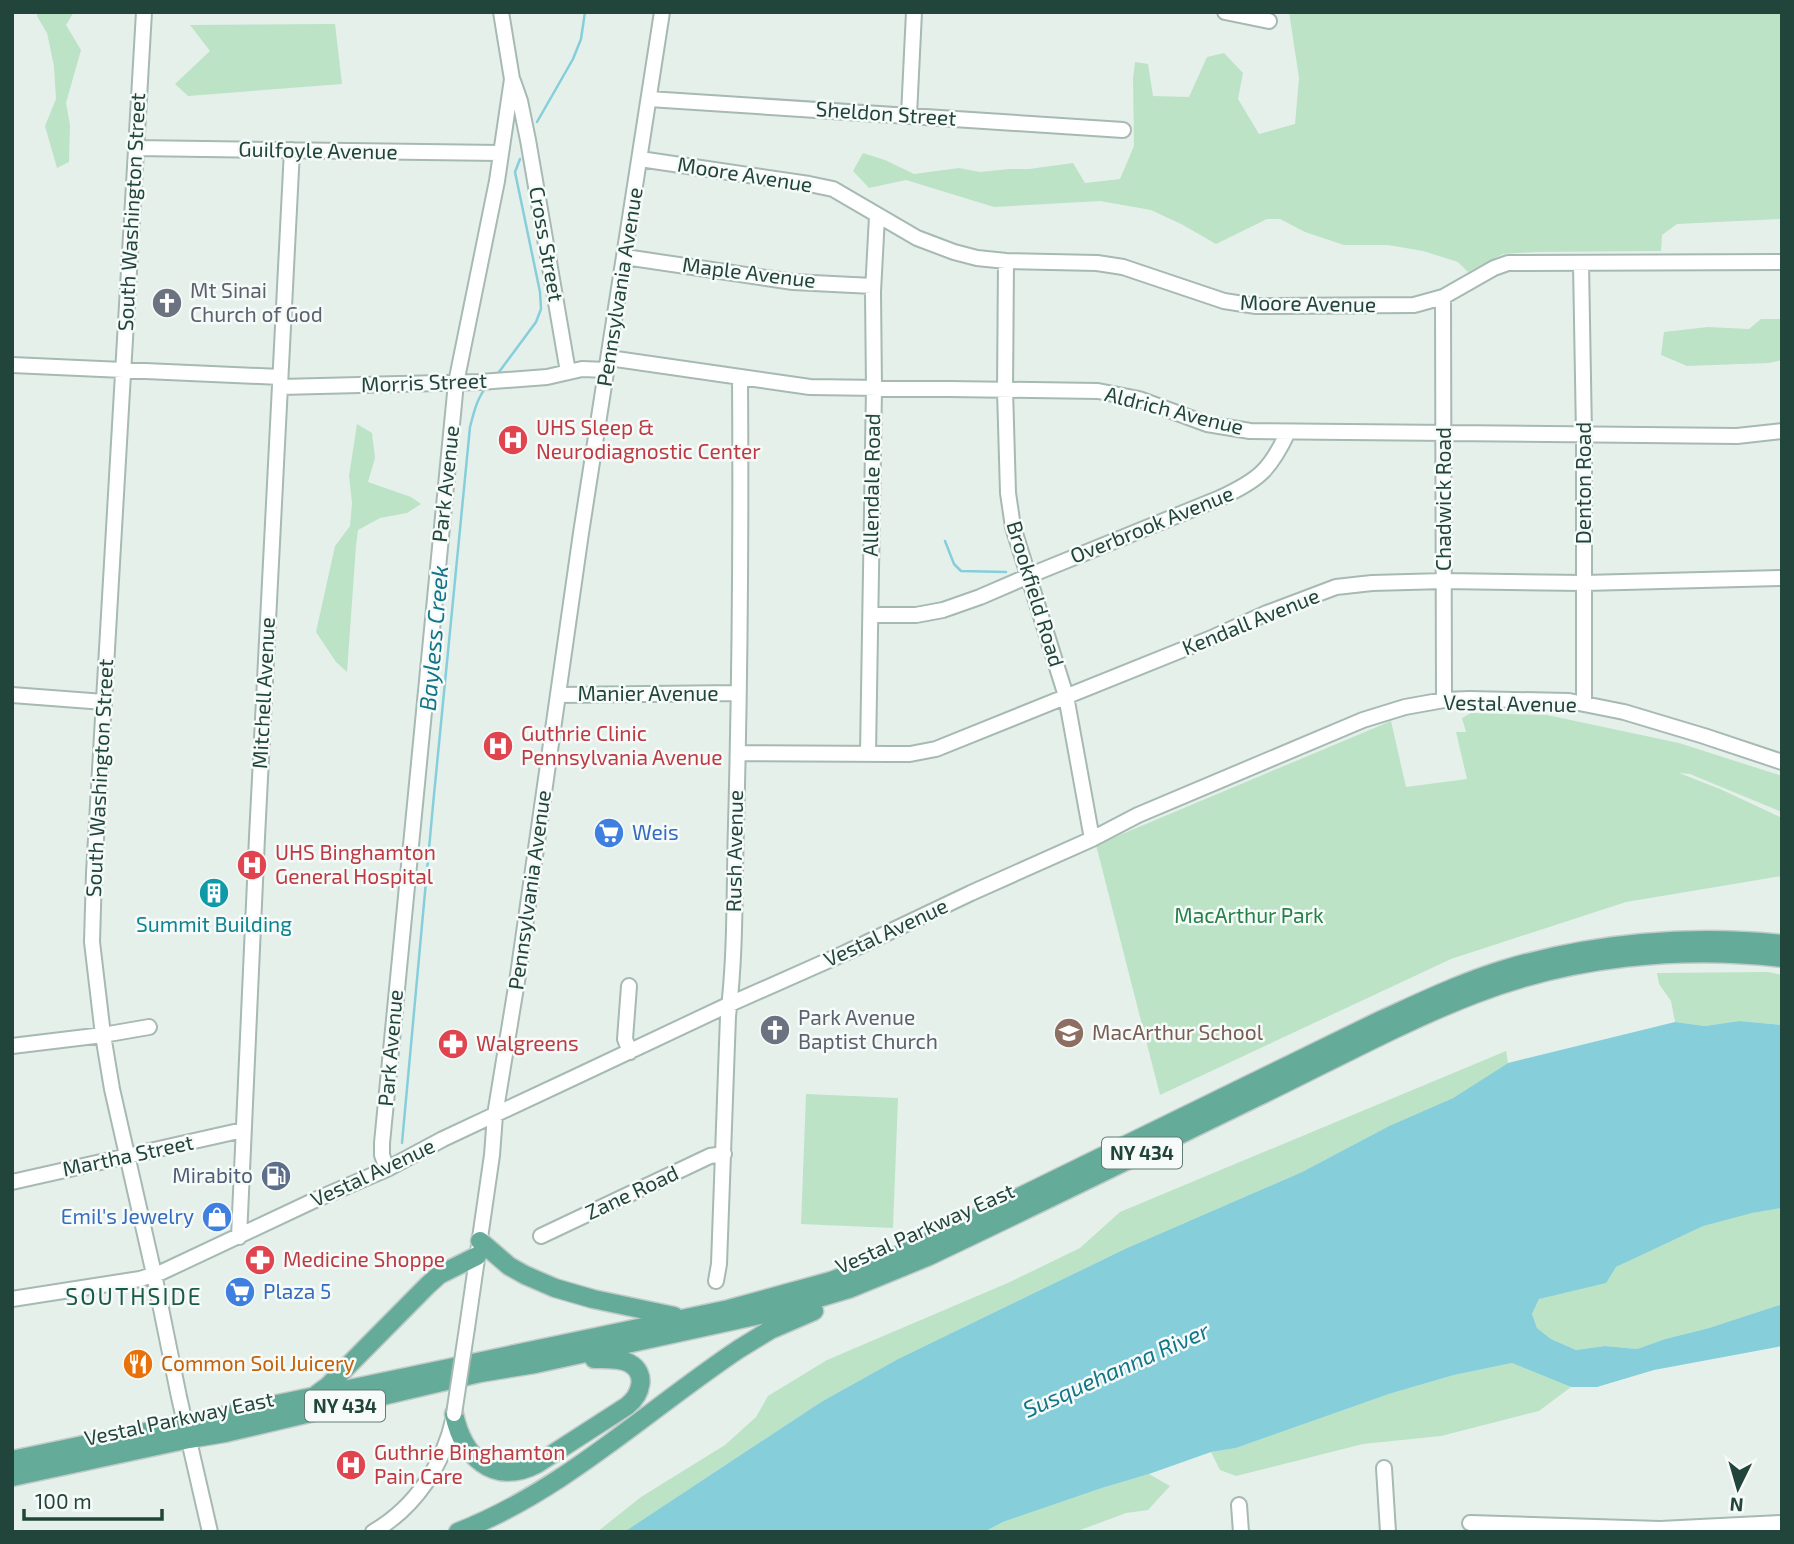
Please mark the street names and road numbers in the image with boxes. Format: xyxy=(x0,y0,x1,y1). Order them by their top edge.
street label: South Washington Street xyxy=(112,92,149,332)
street label: Sheldon Street xyxy=(815,95,957,130)
street label: Guilfoyle Avenue xyxy=(238,136,398,163)
street label: Moore Avenue xyxy=(676,151,814,197)
street label: Cross Street xyxy=(525,184,570,303)
street label: Pennsylvania Avenue xyxy=(590,185,647,388)
street label: Maple Avenue xyxy=(681,251,817,292)
street label: Moore Avenue xyxy=(1240,289,1376,316)
street label: Morris Street xyxy=(360,367,487,396)
street label: Aldrich Avenue xyxy=(1102,380,1246,439)
street label: Allendale Road xyxy=(857,413,884,557)
street label: Denton Road xyxy=(1570,422,1595,544)
street label: Park Avenue xyxy=(426,424,463,543)
street label: Chadwick Road xyxy=(1430,427,1455,571)
street label: Overbrook Avenue xyxy=(1066,479,1237,568)
street label: Brookfield Road xyxy=(1002,518,1070,669)
street label: Kendall Avenue xyxy=(1178,582,1323,659)
street label: Mitchell Avenue xyxy=(246,616,279,769)
street label: South Washington Street xyxy=(80,658,117,898)
street label: Manier Avenue xyxy=(577,680,719,705)
street label: Vestal Avenue xyxy=(1443,689,1577,716)
street label: Pennsylvania Avenue xyxy=(502,788,555,991)
street label: Rush Avenue xyxy=(720,790,747,912)
street label: Vestal Avenue xyxy=(819,892,951,971)
street label: Park Avenue xyxy=(372,988,407,1107)
street label: Martha Street xyxy=(60,1128,195,1181)
street label: Vestal Avenue xyxy=(306,1132,438,1211)
road number: NY 434 xyxy=(1102,1138,1182,1168)
street label: Zane Road xyxy=(581,1159,682,1224)
street label: Vestal Parkway East xyxy=(831,1177,1018,1278)
street label: Vestal Parkway East xyxy=(82,1385,276,1450)
road number: NY 434 xyxy=(305,1390,385,1422)

